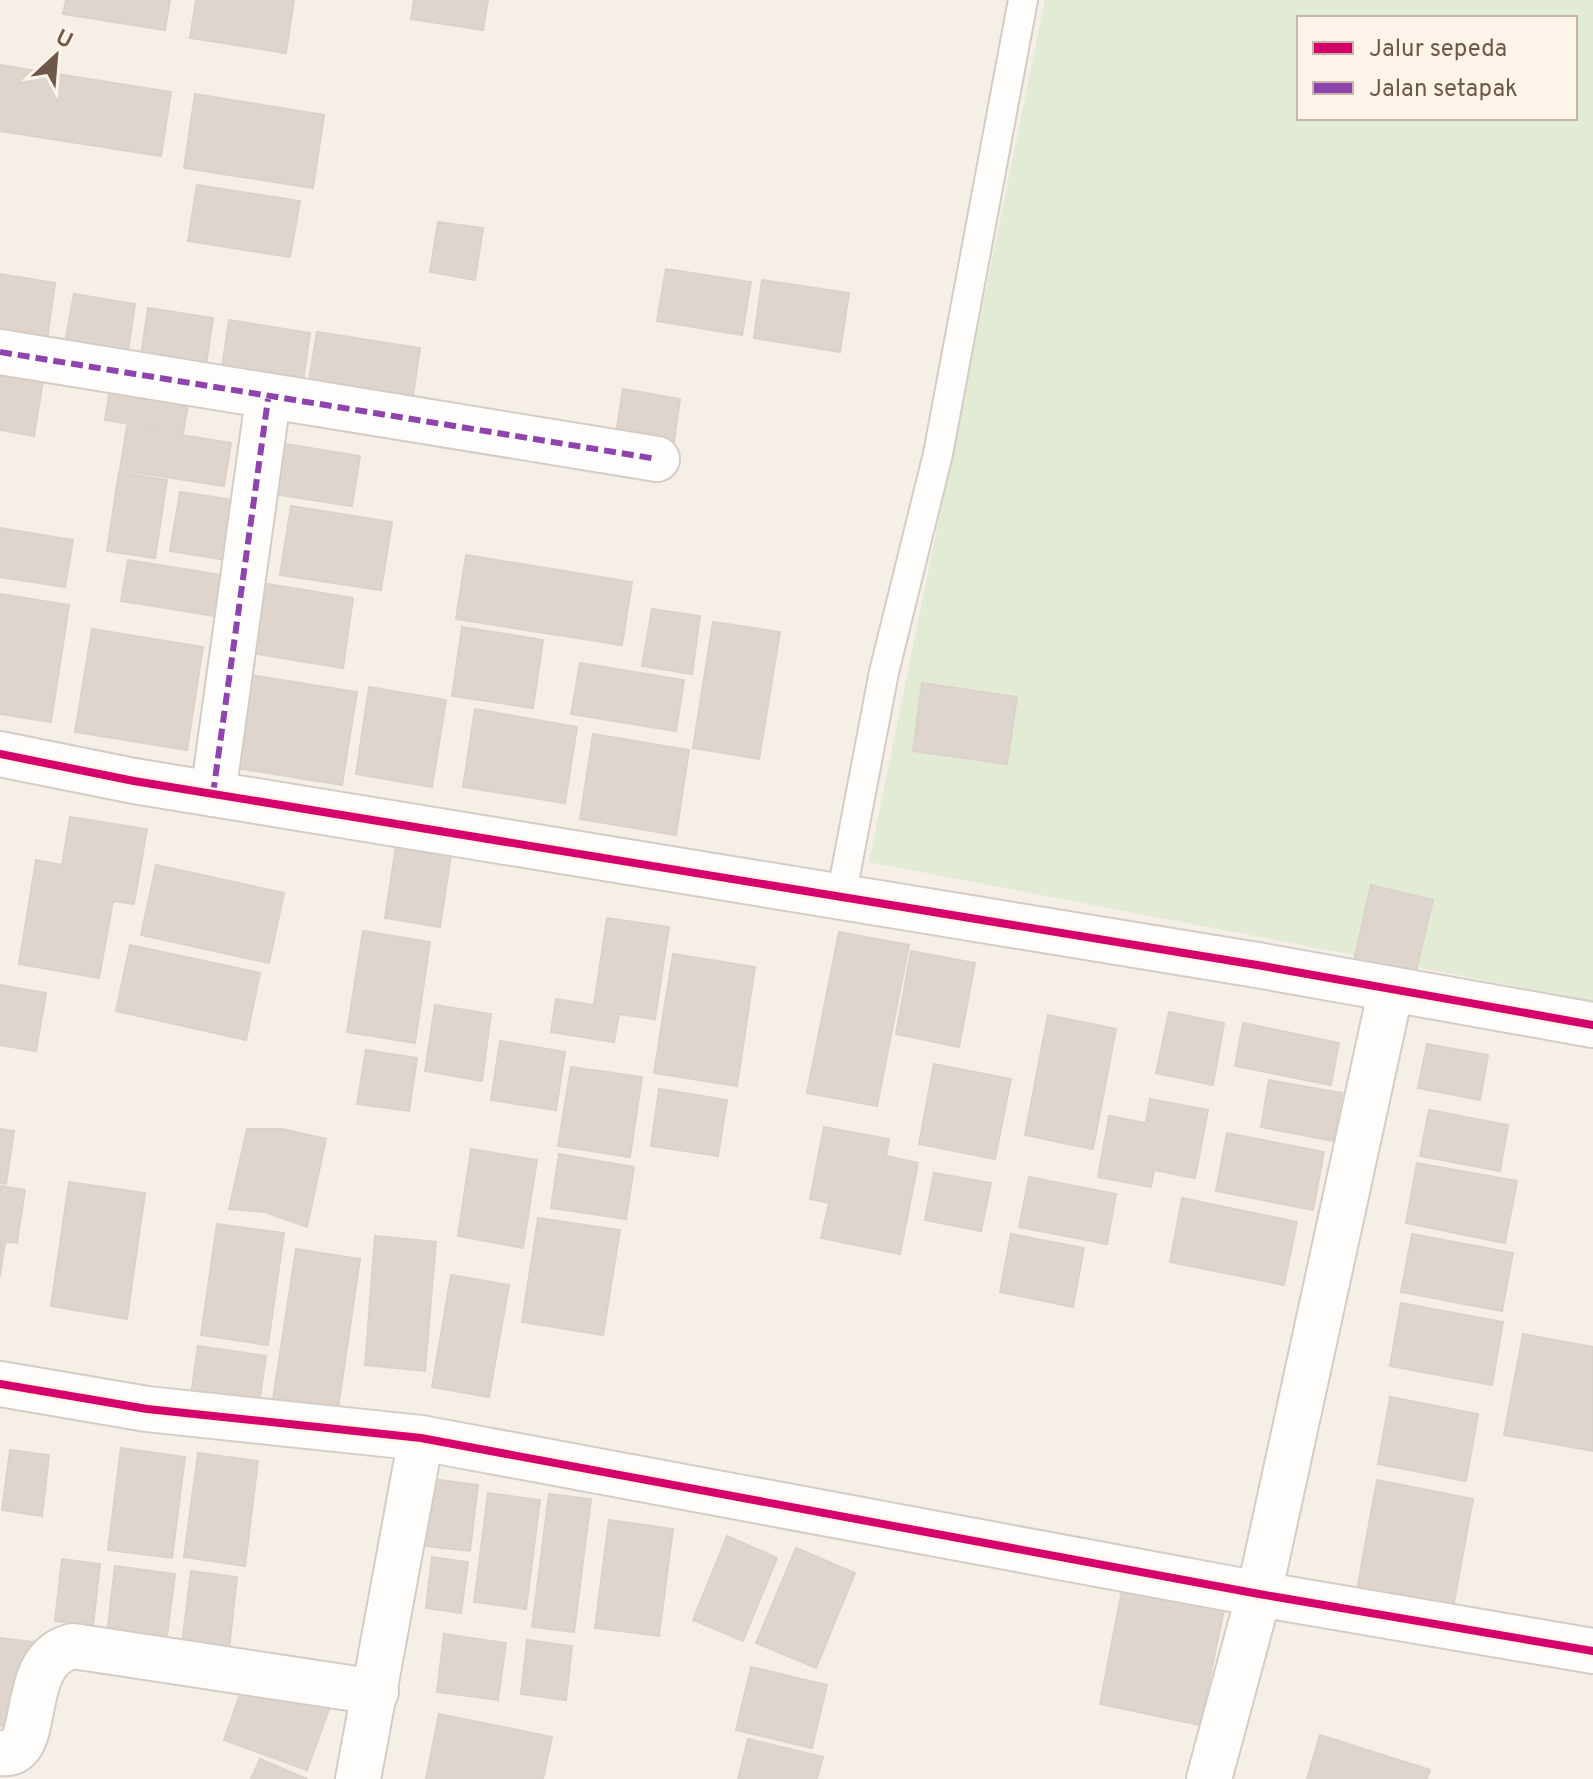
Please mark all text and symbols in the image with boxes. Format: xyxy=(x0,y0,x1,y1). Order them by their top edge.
north arrow xyxy=(16,16,96,96)
legend xyxy=(1297,16,1577,120)
text: U xyxy=(51,25,77,56)
text: Jalur sepeda xyxy=(1369,35,1507,65)
text: Jalan setapak xyxy=(1369,75,1518,105)

